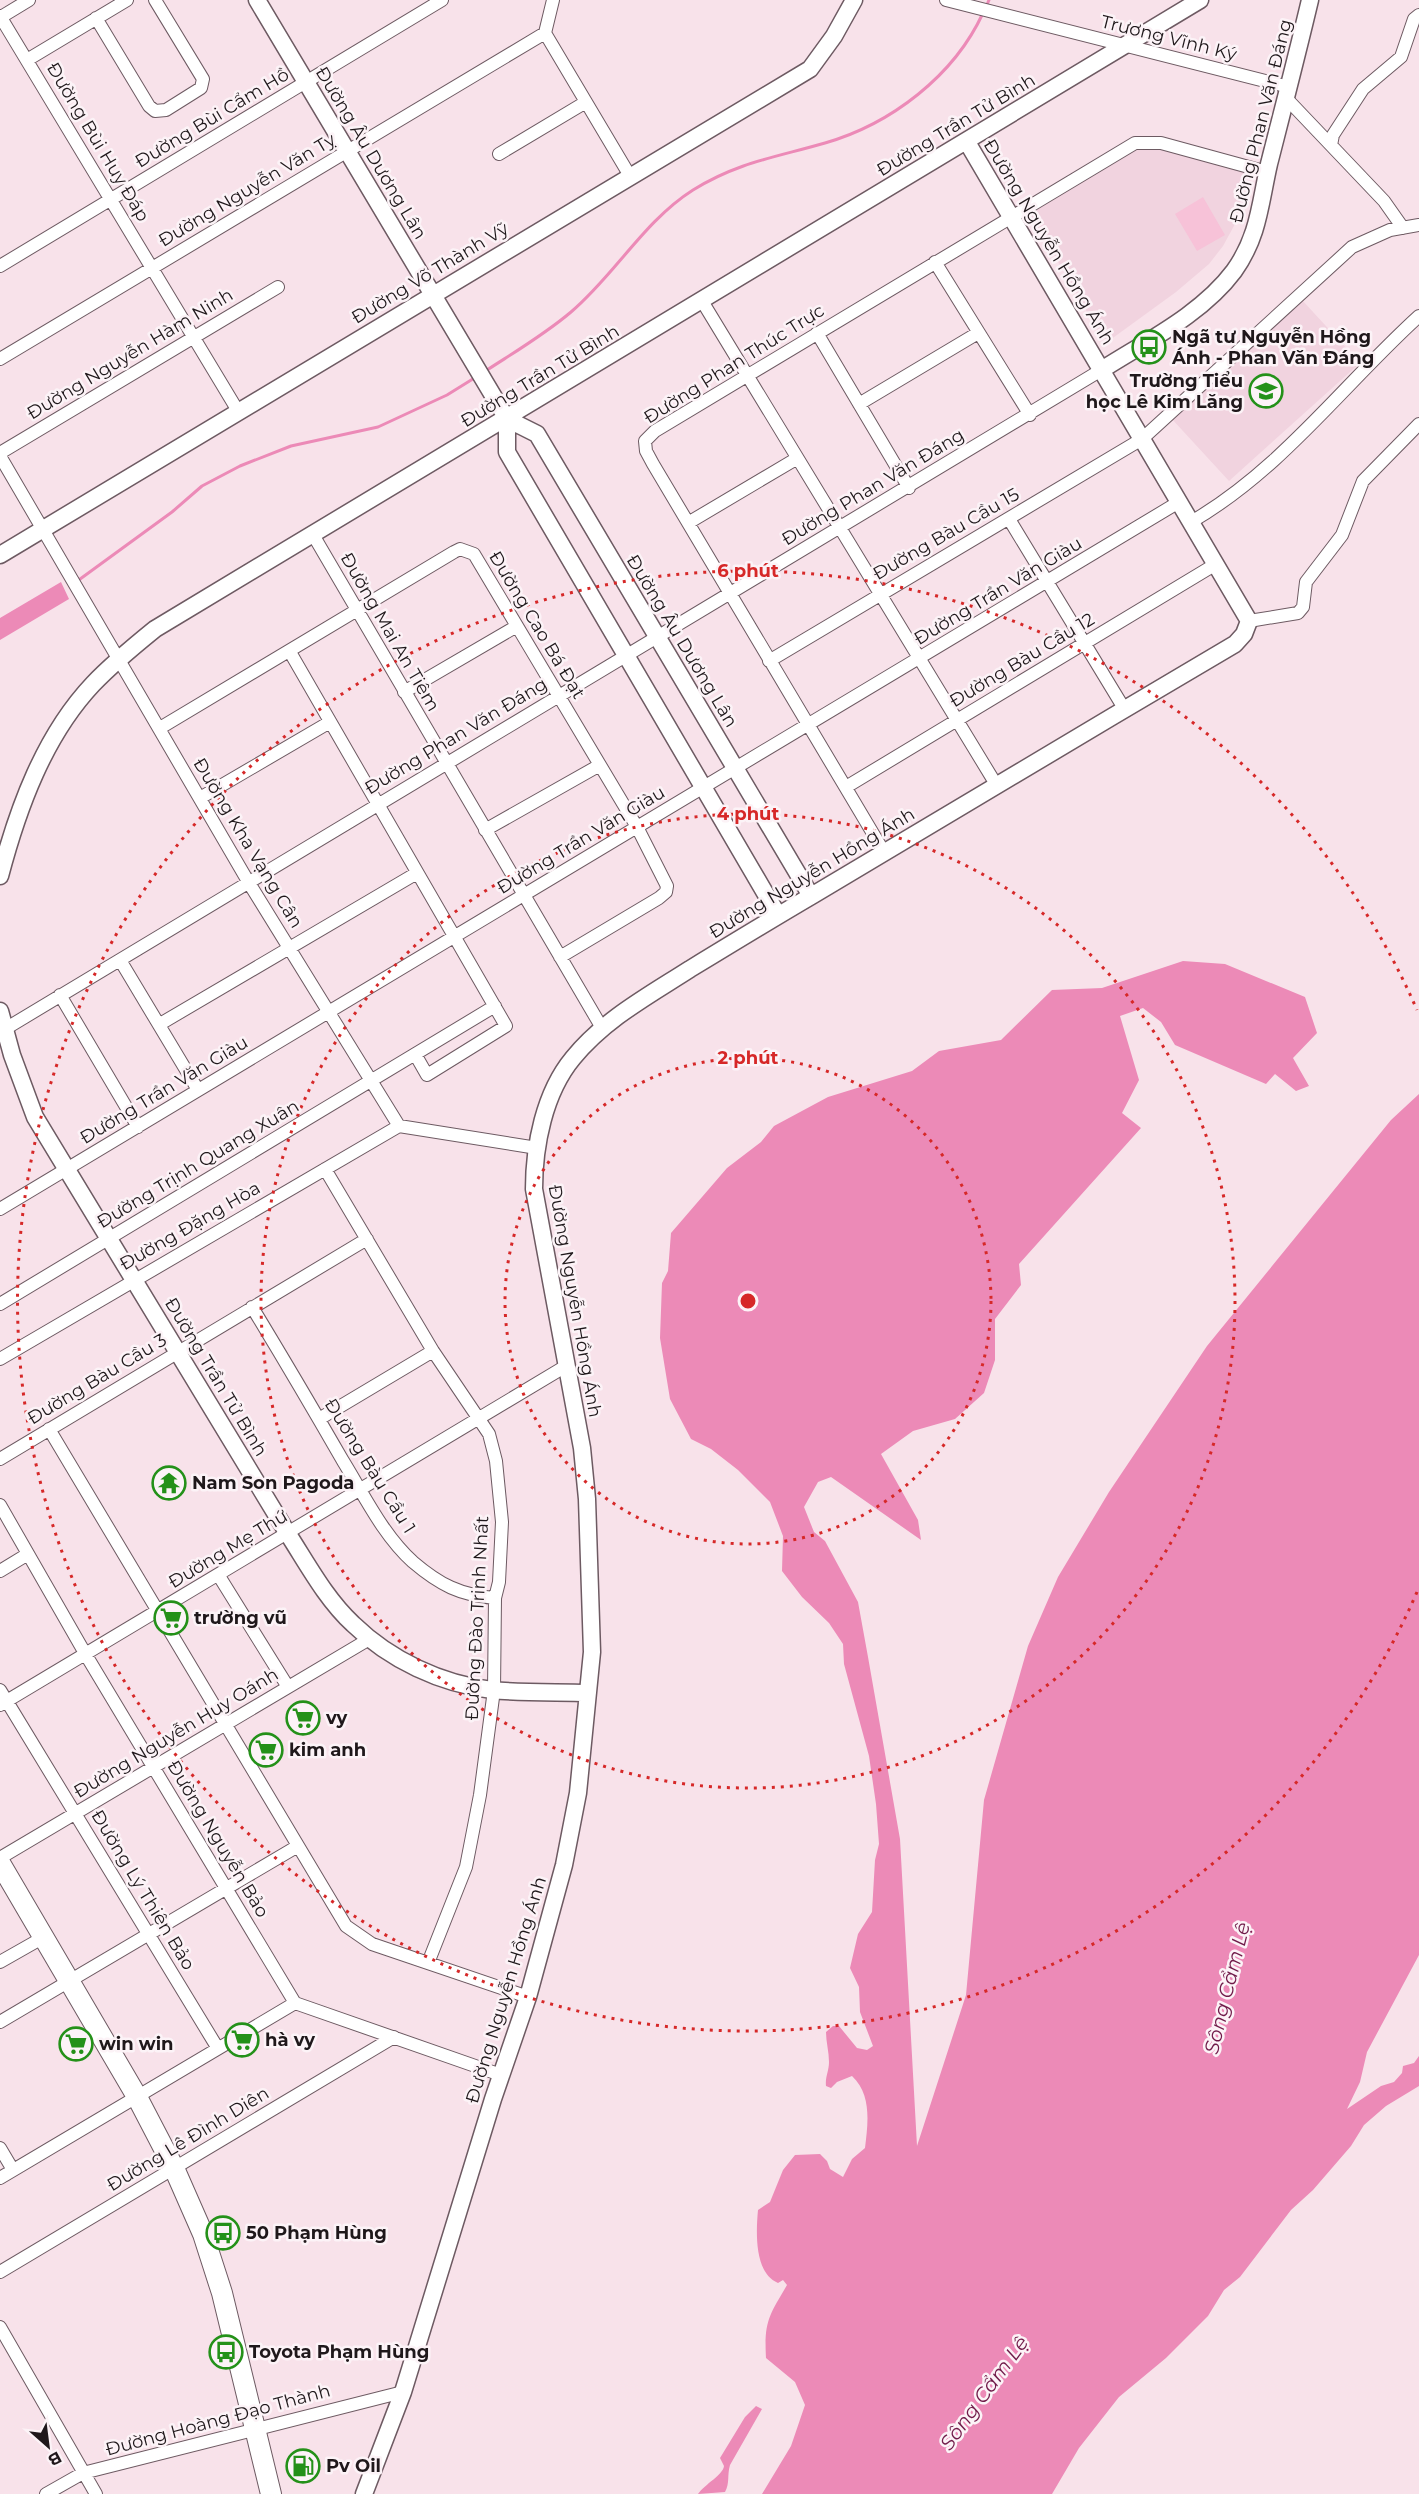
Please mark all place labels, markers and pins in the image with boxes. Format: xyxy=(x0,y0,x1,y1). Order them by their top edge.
place label: Ngã tư Nguyễn Hồng Ánh - Phan Văn Đáng xyxy=(1171,326,1374,369)
bus stop icon: Ngã tư Nguyễn Hồng Ánh - Phan Văn Đáng xyxy=(1131,329,1167,365)
place label: Trường Tiểu học Lê Kim Lăng xyxy=(1086,370,1243,413)
school or university icon: Trường Tiểu học Lê Kim Lăng xyxy=(1248,373,1284,409)
centre of rings xyxy=(738,1291,758,1311)
temple icon: Nam Son Pagoda xyxy=(151,1465,187,1501)
place label: Nam Son Pagoda xyxy=(192,1472,354,1494)
supermarket icon: trường vũ xyxy=(153,1600,189,1636)
place label: trường vũ xyxy=(194,1607,287,1629)
supermarket icon: vy xyxy=(285,1700,321,1736)
place label: vy xyxy=(325,1707,348,1729)
supermarket icon: kim anh xyxy=(248,1732,284,1768)
place label: kim anh xyxy=(289,1739,366,1761)
supermarket icon: hà vy xyxy=(224,2022,260,2058)
supermarket icon: win win xyxy=(58,2026,94,2062)
place label: hà vy xyxy=(265,2029,315,2051)
place label: win win xyxy=(99,2033,174,2055)
bus stop icon: 50 Phạm Hùng xyxy=(205,2215,241,2251)
place label: 50 Phạm Hùng xyxy=(246,2222,387,2244)
bus stop icon: Toyota Phạm Hùng xyxy=(208,2334,244,2370)
place label: Toyota Phạm Hùng xyxy=(249,2341,429,2363)
fuel station icon: Pv Oil xyxy=(285,2448,321,2484)
place label: Pv Oil xyxy=(326,2455,381,2477)

